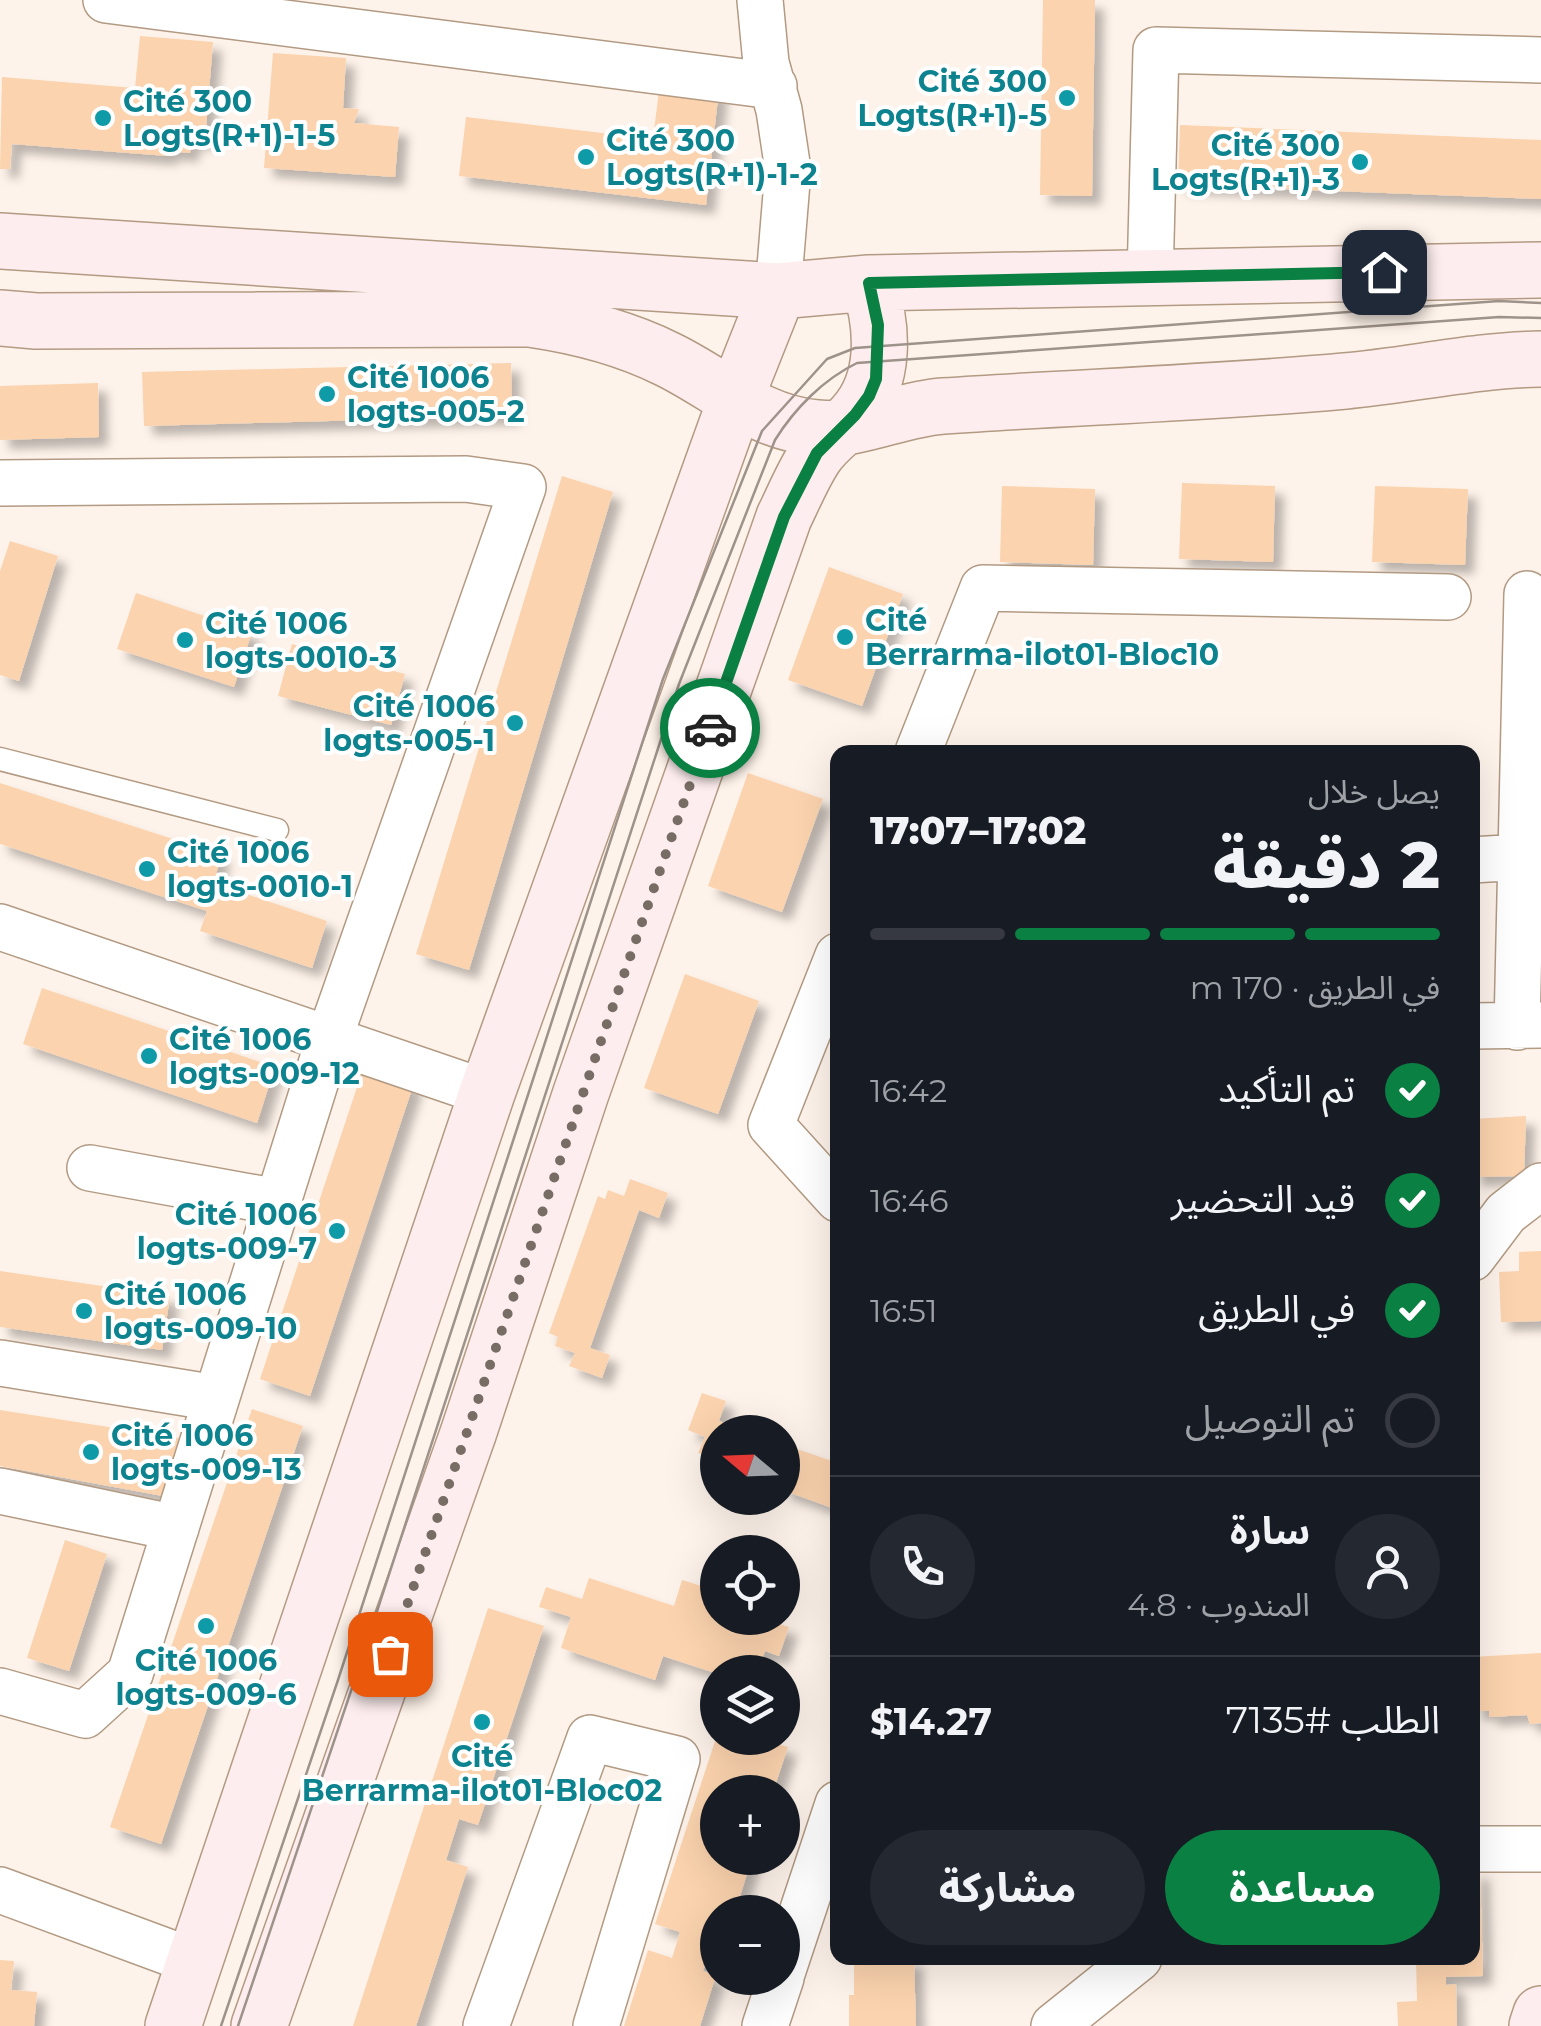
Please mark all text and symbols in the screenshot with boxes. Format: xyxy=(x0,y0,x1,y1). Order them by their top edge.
place label: Cité 300 Logts(R+1)-5 xyxy=(857,63,1047,134)
place label: Cité 300 Logts(R+1)-1-5 xyxy=(123,83,335,154)
marker: Cité 300 Logts(R+1)-5 xyxy=(1056,87,1078,109)
marker: Cité 300 Logts(R+1)-1-5 xyxy=(92,107,114,129)
place label: Cité 300 Logts(R+1)-1-2 xyxy=(606,122,818,193)
place label: Cité 300 Logts(R+1)-3 xyxy=(1151,127,1340,198)
marker: Cité 300 Logts(R+1)-1-2 xyxy=(575,146,597,168)
marker: Cité 300 Logts(R+1)-3 xyxy=(1349,151,1371,173)
pin xyxy=(1342,230,1427,315)
icon: home xyxy=(1357,245,1412,300)
place label: Cité 1006 logts-005-2 xyxy=(347,359,525,430)
marker: Cité 1006 logts-005-2 xyxy=(316,383,338,405)
place label: Cité Berrarma-ilot01-Bloc10 xyxy=(865,602,1219,673)
place label: Cité 1006 logts-0010-3 xyxy=(205,605,397,676)
marker: Cité Berrarma-ilot01-Bloc10 xyxy=(834,626,856,648)
marker: Cité 1006 logts-0010-3 xyxy=(174,629,196,651)
courier xyxy=(660,678,760,778)
place label: Cité 1006 logts-005-1 xyxy=(323,688,495,759)
icon: car xyxy=(683,701,738,756)
marker: Cité 1006 logts-005-1 xyxy=(504,712,526,734)
text: يصل خلال xyxy=(1308,772,1440,811)
text: 17:02–17:07 xyxy=(870,807,1086,854)
text: 2 دقيقة xyxy=(1212,825,1440,904)
place label: Cité 1006 logts-0010-1 xyxy=(167,834,353,905)
marker: Cité 1006 logts-0010-1 xyxy=(136,858,158,880)
text: في الطريق · 170 m xyxy=(1190,968,1440,1007)
place label: Cité 1006 logts-009-12 xyxy=(169,1021,360,1092)
marker: Cité 1006 logts-009-12 xyxy=(138,1045,160,1067)
icon: check xyxy=(1385,1063,1440,1118)
text: تم التأكيد xyxy=(1218,1065,1355,1112)
text: 16:42 xyxy=(870,1071,947,1110)
icon: check xyxy=(1385,1173,1440,1228)
text: قيد التحضير xyxy=(1171,1175,1355,1222)
text: 16:46 xyxy=(870,1181,948,1220)
place label: Cité 1006 logts-009-7 xyxy=(137,1196,317,1267)
marker: Cité 1006 logts-009-7 xyxy=(326,1220,348,1242)
place label: Cité 1006 logts-009-10 xyxy=(104,1276,297,1347)
icon: check xyxy=(1385,1283,1440,1338)
text: في الطريق xyxy=(1198,1285,1355,1332)
text: 16:51 xyxy=(870,1291,938,1330)
marker: Cité 1006 logts-009-10 xyxy=(73,1300,95,1322)
text: تم التوصيل xyxy=(1185,1395,1355,1442)
north arrow xyxy=(700,1415,800,1515)
map controls xyxy=(700,1415,800,1995)
place label: Cité 1006 logts-009-13 xyxy=(111,1417,302,1488)
marker: Cité 1006 logts-009-13 xyxy=(80,1441,102,1463)
text: سارة xyxy=(1230,1507,1310,1554)
button: phone xyxy=(870,1514,975,1619)
button: person xyxy=(1335,1514,1440,1619)
button: locate xyxy=(700,1535,800,1635)
text: المندوب · 4.8 xyxy=(1127,1585,1310,1624)
pin xyxy=(348,1612,433,1697)
marker: Cité 1006 logts-009-6 xyxy=(195,1615,217,1637)
icon: bag xyxy=(363,1627,418,1682)
place label: Cité 1006 logts-009-6 xyxy=(115,1642,297,1713)
button: layers xyxy=(700,1655,800,1755)
text: الطلب #7135 xyxy=(1226,1696,1440,1743)
text: $14.27 xyxy=(870,1698,992,1745)
marker: Cité Berrarma-ilot01-Bloc02 xyxy=(471,1711,493,1733)
place label: Cité Berrarma-ilot01-Bloc02 xyxy=(302,1738,662,1809)
button: + xyxy=(700,1775,800,1875)
button: مشاركة xyxy=(870,1830,1145,1945)
button: مساعدة xyxy=(1165,1830,1440,1945)
button: − xyxy=(700,1895,800,1995)

